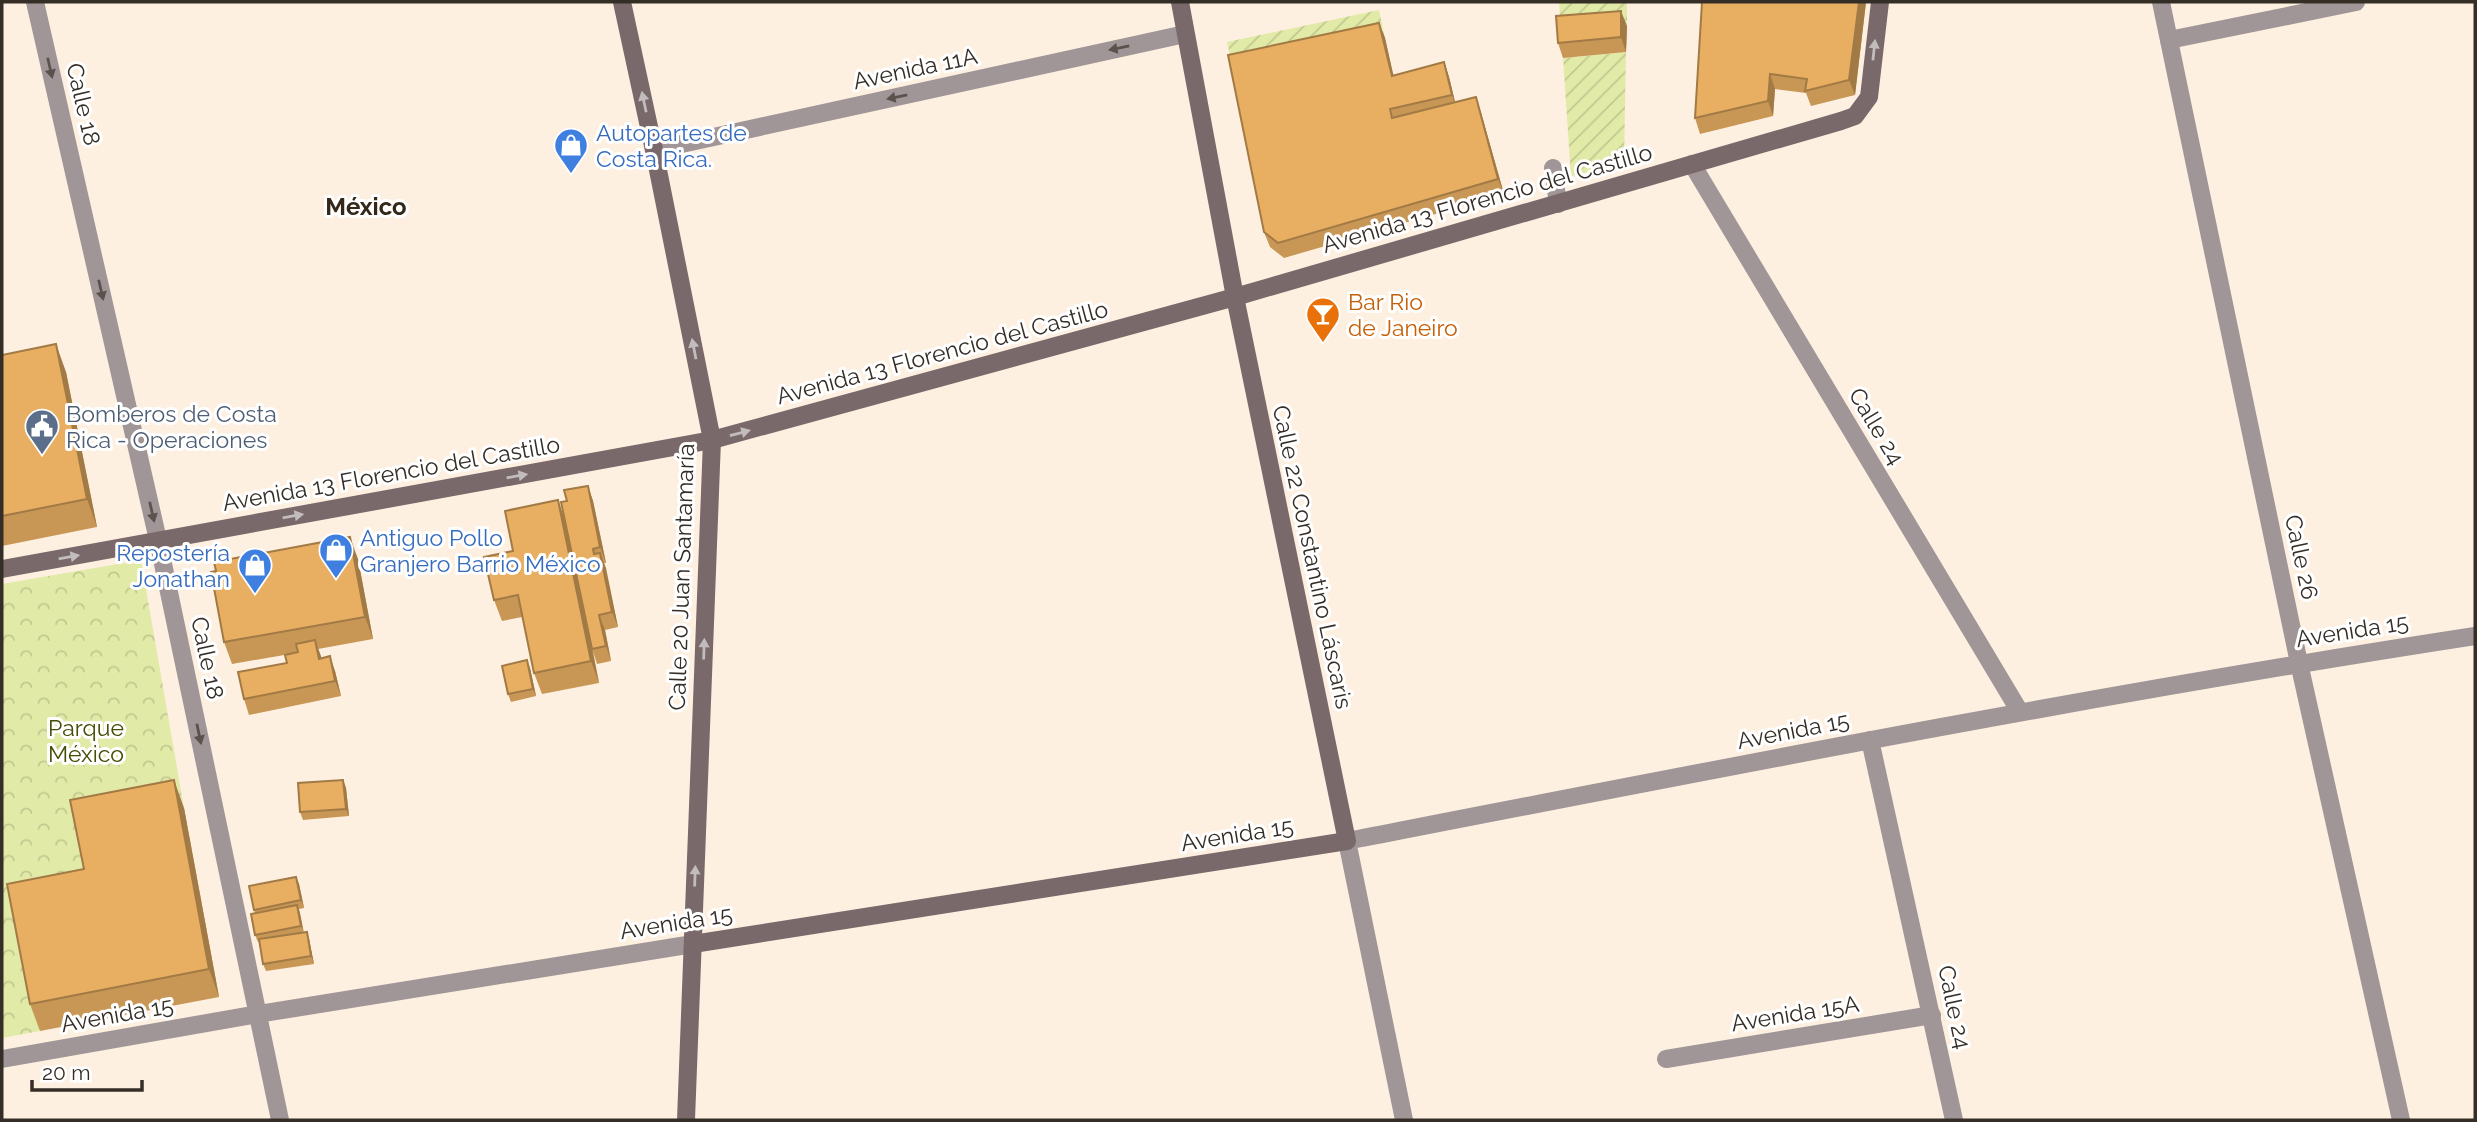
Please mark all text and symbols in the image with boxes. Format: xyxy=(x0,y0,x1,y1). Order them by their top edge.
one-way arrow xyxy=(1869,38,1880,60)
street label: Avenida 11A xyxy=(850,42,980,94)
one-way arrow xyxy=(1108,43,1130,54)
one-way arrow xyxy=(45,57,56,79)
street label: Calle 18 xyxy=(61,60,107,148)
one-way arrow xyxy=(638,91,649,113)
one-way arrow xyxy=(886,92,908,103)
place label: Autopartes de Costa Rica. xyxy=(596,119,747,172)
shop icon: Autopartes de Costa Rica. xyxy=(552,126,590,175)
street label: Avenida 13 Florencio del Castillo xyxy=(1319,138,1655,258)
district label: México xyxy=(325,192,407,221)
one-way arrow xyxy=(96,279,107,301)
place label: Bar Rio de Janeiro xyxy=(1348,288,1458,341)
street label: Avenida 13 Florencio del Castillo xyxy=(773,295,1111,409)
bar icon: Bar Rio de Janeiro xyxy=(1304,295,1342,344)
one-way arrow xyxy=(688,338,699,360)
street label: Calle 24 xyxy=(1844,383,1910,469)
place label: Bomberos de Costa Rica - Operaciones xyxy=(66,400,277,453)
street label: Calle 22 Constantino Láscaris xyxy=(1268,403,1358,711)
public building icon: Bomberos de Costa Rica - Operaciones xyxy=(23,407,61,456)
one-way arrow xyxy=(730,427,751,437)
street label: Avenida 13 Florencio del Castillo xyxy=(220,430,562,516)
street label: Calle 20 Juan Santamaría xyxy=(663,443,699,711)
one-way arrow xyxy=(506,470,528,481)
one-way arrow xyxy=(146,501,157,523)
one-way arrow xyxy=(282,510,304,521)
street label: Calle 26 xyxy=(2280,512,2324,602)
place label: Antiguo Pollo Granjero Barrio México xyxy=(360,524,601,577)
shop icon: Antiguo Pollo Granjero Barrio México xyxy=(317,531,355,580)
place label: Repostería Jonathan xyxy=(116,539,230,592)
shop icon: Repostería Jonathan xyxy=(236,546,274,595)
one-way arrow xyxy=(58,551,80,562)
street label: Avenida 15 xyxy=(2294,608,2410,652)
street label: Calle 18 xyxy=(186,614,230,702)
one-way arrow xyxy=(698,637,709,659)
street label: Avenida 15 xyxy=(1735,706,1851,754)
park label: Parque México xyxy=(48,714,124,767)
one-way arrow xyxy=(193,723,204,745)
street label: Avenida 15 xyxy=(1179,812,1295,856)
one-way arrow xyxy=(690,865,701,887)
street label: Avenida 15 xyxy=(618,900,734,944)
street label: Calle 24 xyxy=(1933,963,1977,1051)
street label: Avenida 15A xyxy=(1729,989,1861,1036)
street label: Avenida 15 xyxy=(59,991,175,1037)
scale bar xyxy=(32,1048,142,1092)
text: 20 m xyxy=(42,1060,90,1085)

